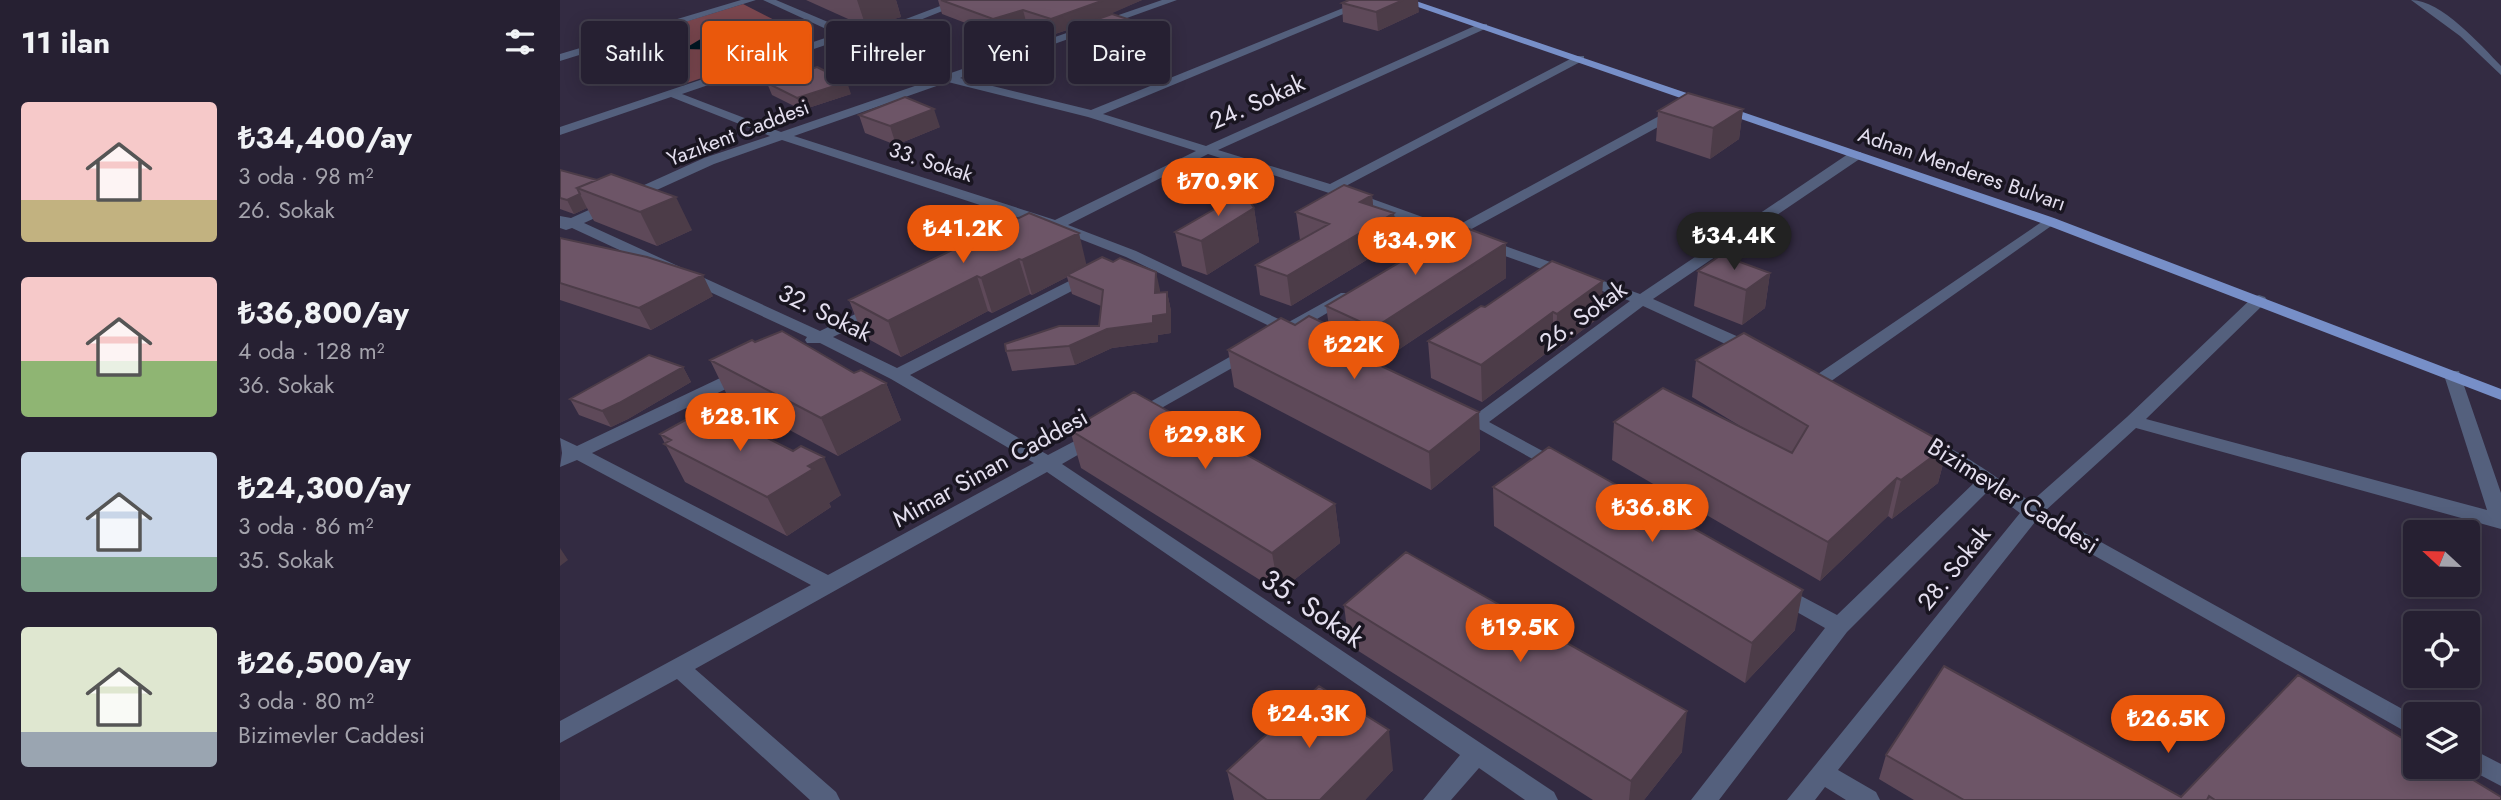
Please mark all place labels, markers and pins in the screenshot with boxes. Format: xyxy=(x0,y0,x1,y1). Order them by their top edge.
pin: ₺70.9K xyxy=(1161,158,1275,218)
pin: ₺41.2K xyxy=(906,205,1020,265)
pin: ₺34.4K xyxy=(1677,212,1791,272)
pin: ₺34.9K xyxy=(1358,218,1472,277)
pin: ₺22K xyxy=(1313,322,1395,381)
pin: ₺28.1K xyxy=(683,393,797,453)
pin: ₺29.8K xyxy=(1148,412,1262,471)
pin: ₺36.8K xyxy=(1595,484,1709,544)
pin: ₺19.5K xyxy=(1463,604,1577,664)
pin: ₺24.3K xyxy=(1252,690,1366,750)
pin: ₺26.5K xyxy=(2111,696,2225,755)

